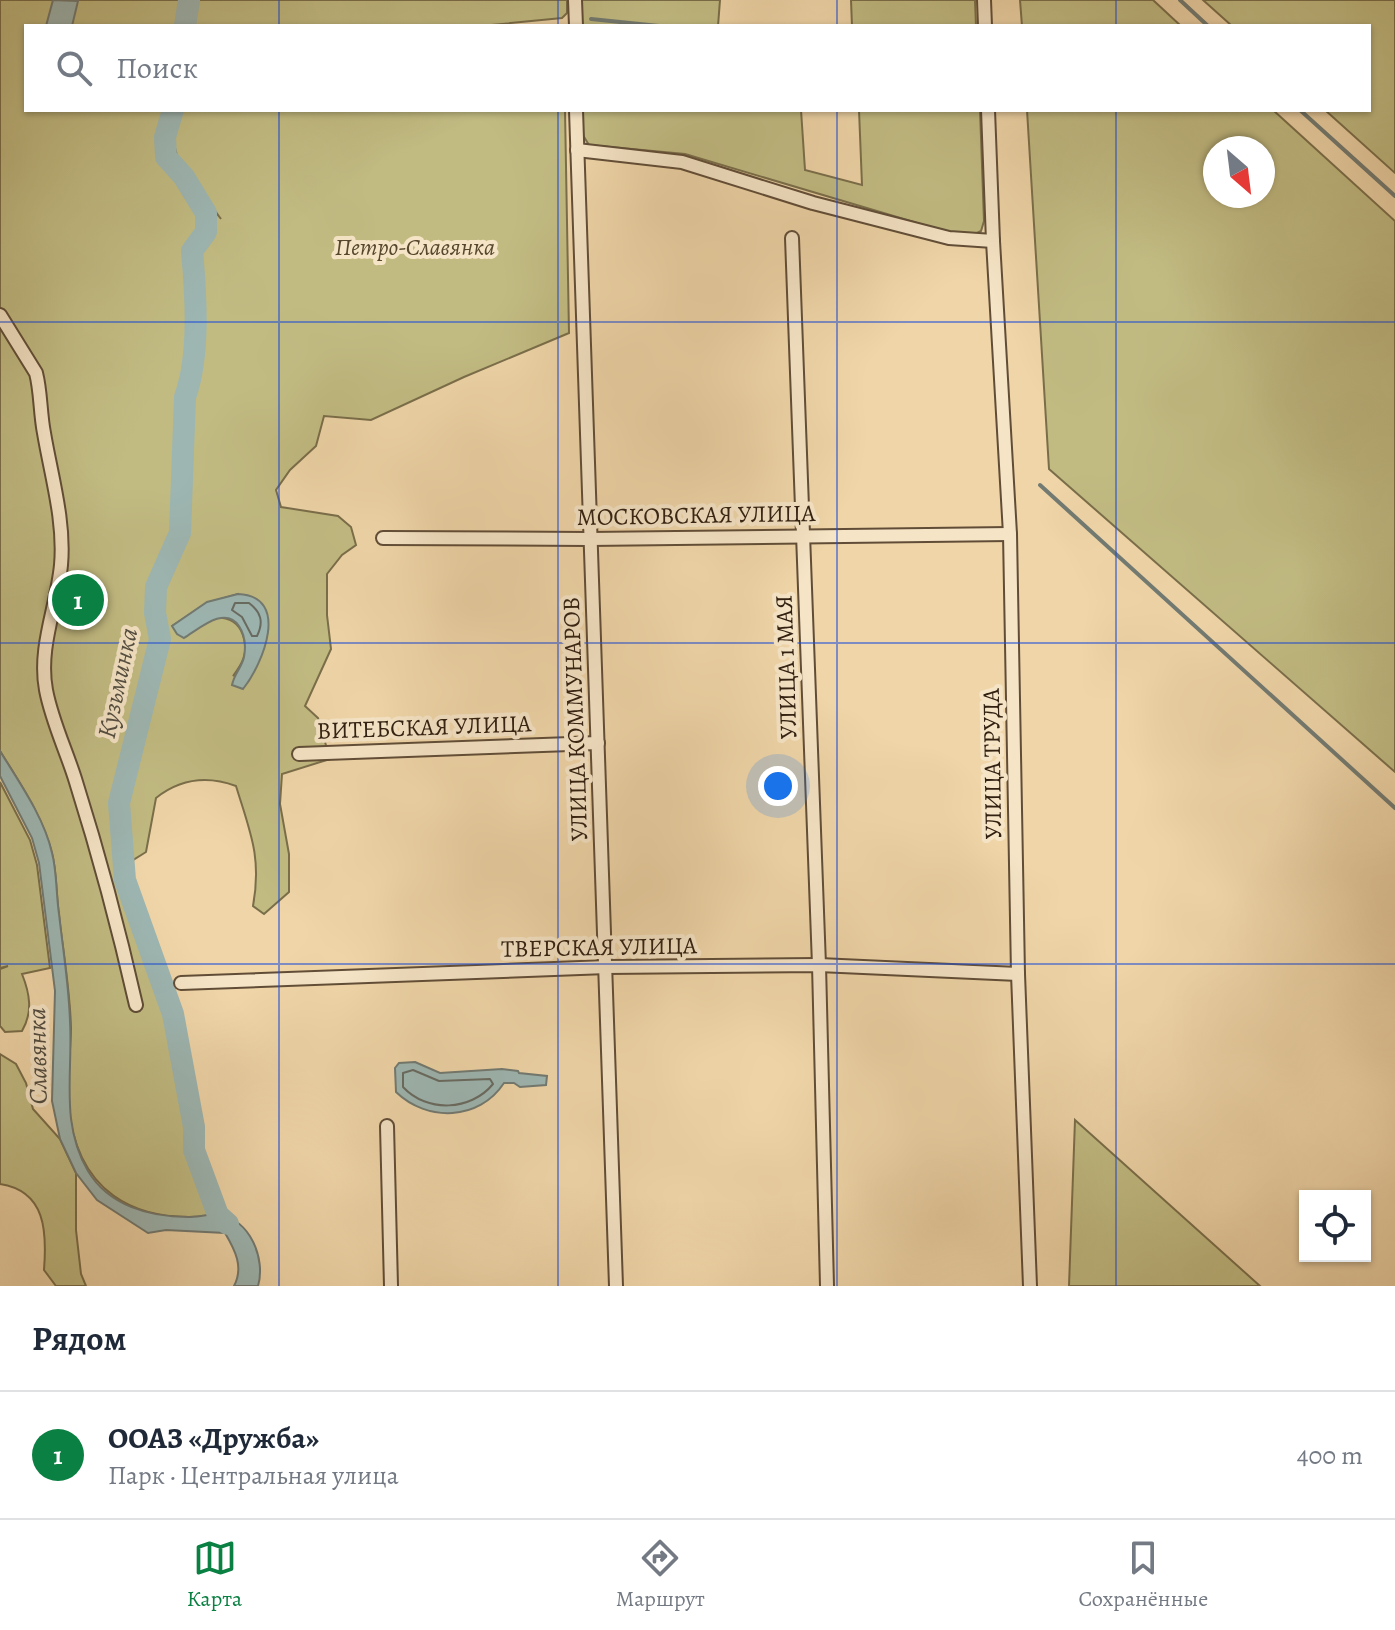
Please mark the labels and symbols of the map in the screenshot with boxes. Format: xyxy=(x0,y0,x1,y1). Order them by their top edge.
north arrow xyxy=(1203,136,1275,208)
park label: Петро-Славянка xyxy=(335,231,495,263)
street label: МОСКОВСКАЯ УЛИЦА xyxy=(576,497,817,533)
pin: 1 xyxy=(52,570,104,630)
street label: УЛИЦА 1 МАЯ xyxy=(767,594,805,740)
street label: УЛИЦА КОММУНАРОВ xyxy=(555,596,595,842)
water label: Кузьминка xyxy=(89,625,146,742)
street label: УЛИЦА ТРУДА xyxy=(975,687,1009,840)
street label: ВИТЕБСКАЯ УЛИЦА xyxy=(316,707,533,747)
your location xyxy=(758,766,798,806)
street label: ТВЕРСКАЯ УЛИЦА xyxy=(501,929,698,965)
water label: Славянка xyxy=(19,1007,56,1105)

